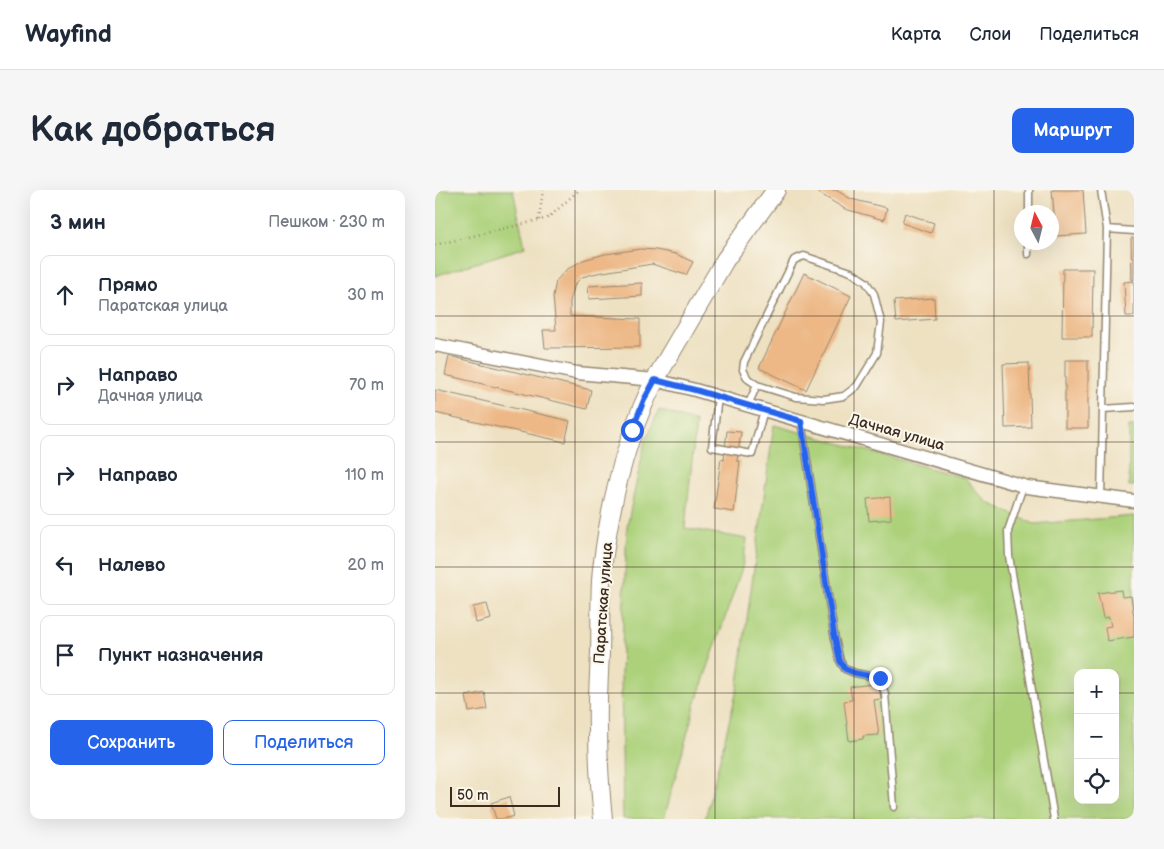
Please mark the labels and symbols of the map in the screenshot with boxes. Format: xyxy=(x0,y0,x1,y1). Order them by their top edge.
north arrow xyxy=(1014,205,1059,250)
street label: Дачная улица xyxy=(847,410,947,455)
route start xyxy=(621,419,644,442)
street label: Паратская улица xyxy=(590,541,617,665)
route end xyxy=(869,667,892,690)
scale bar xyxy=(450,784,560,807)

